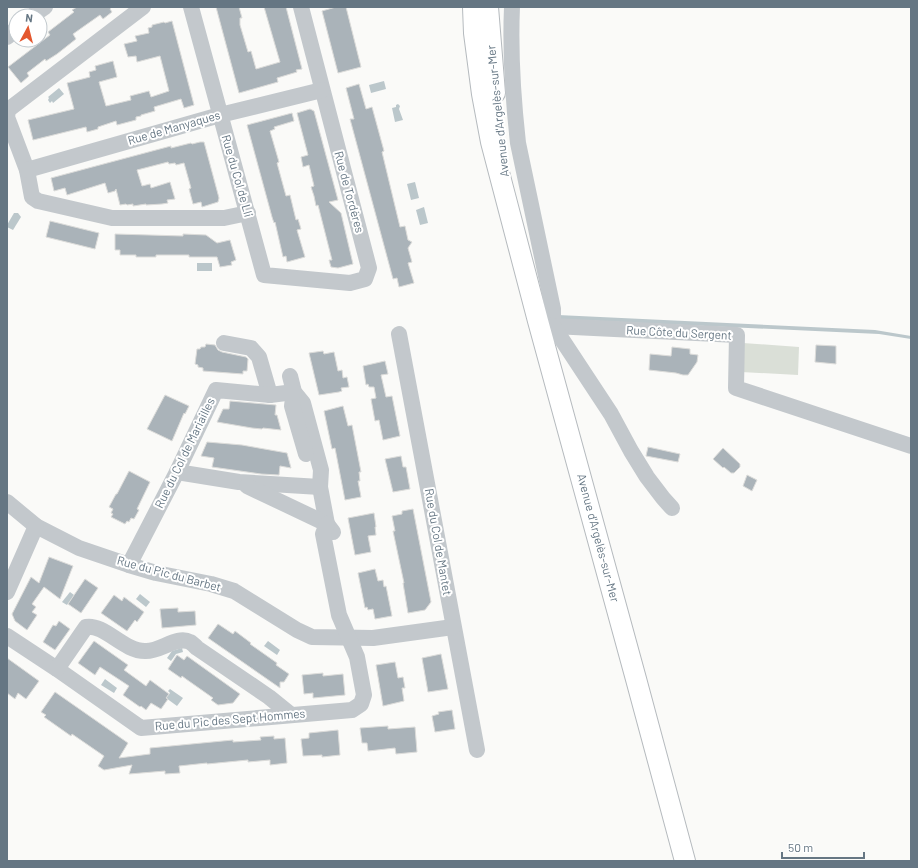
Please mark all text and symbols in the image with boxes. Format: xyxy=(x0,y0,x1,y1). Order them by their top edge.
north arrow xyxy=(8,8,48,48)
text: N xyxy=(25,11,34,24)
street label: Avenue d'Argelès-sur-Mer xyxy=(483,44,511,178)
street label: Rue de Manyaques xyxy=(126,107,222,147)
street label: Rue du Col de Lli xyxy=(220,133,256,218)
street label: Rue de Tordères xyxy=(332,149,368,234)
street label: Rue Côte du Sergent xyxy=(626,322,732,342)
street label: Rue du Col de Mariailles xyxy=(151,395,217,510)
street label: Avenue d'Argelès-sur-Mer xyxy=(575,472,623,604)
street label: Rue du Col de Mantet xyxy=(423,487,455,596)
street label: Rue du Pic du Barbet xyxy=(116,552,223,594)
street label: Rue du Pic des Sept Hommes xyxy=(154,705,306,733)
scale bar xyxy=(782,834,864,860)
text: 50 m xyxy=(788,840,813,854)

